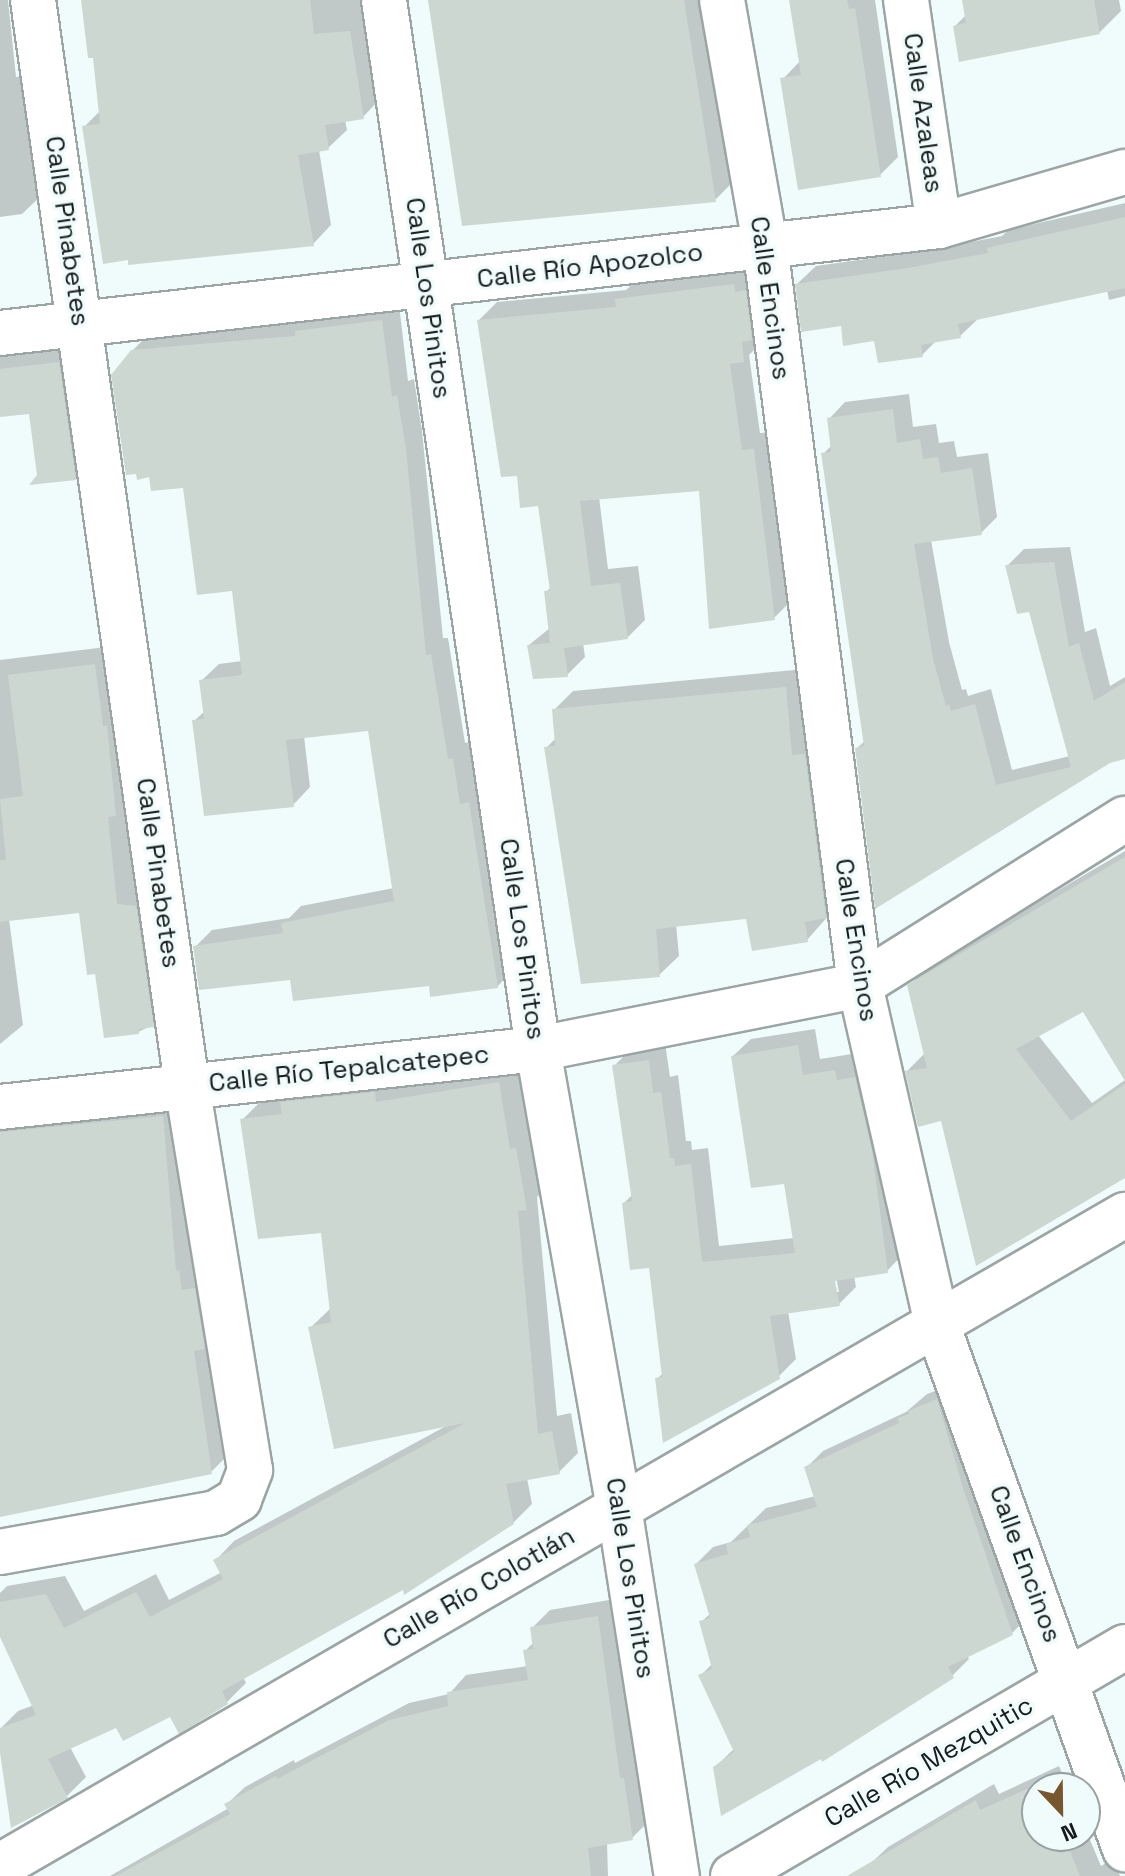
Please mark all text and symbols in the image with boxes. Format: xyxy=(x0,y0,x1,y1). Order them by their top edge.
street label: Calle Azaleas xyxy=(896,31,950,195)
street label: Calle Pinabetes xyxy=(38,134,96,328)
street label: Calle Los Pinitos xyxy=(398,196,458,400)
street label: Calle Encinos xyxy=(743,214,797,382)
street label: Calle Río Apozolco xyxy=(475,237,705,295)
street label: Calle Pinabetes xyxy=(129,776,187,970)
street label: Calle Los Pinitos xyxy=(492,837,552,1041)
street label: Calle Encinos xyxy=(828,856,884,1024)
street label: Calle Río Tepalcatepec xyxy=(207,1039,491,1099)
street label: Calle Los Pinitos xyxy=(599,1476,661,1680)
street label: Calle Encinos xyxy=(982,1481,1068,1647)
street label: Calle Río Colotlán xyxy=(378,1521,580,1655)
street label: Calle Río Mezquitic xyxy=(819,1690,1039,1834)
north arrow xyxy=(1021,1772,1101,1852)
text: N xyxy=(1057,1817,1081,1848)

